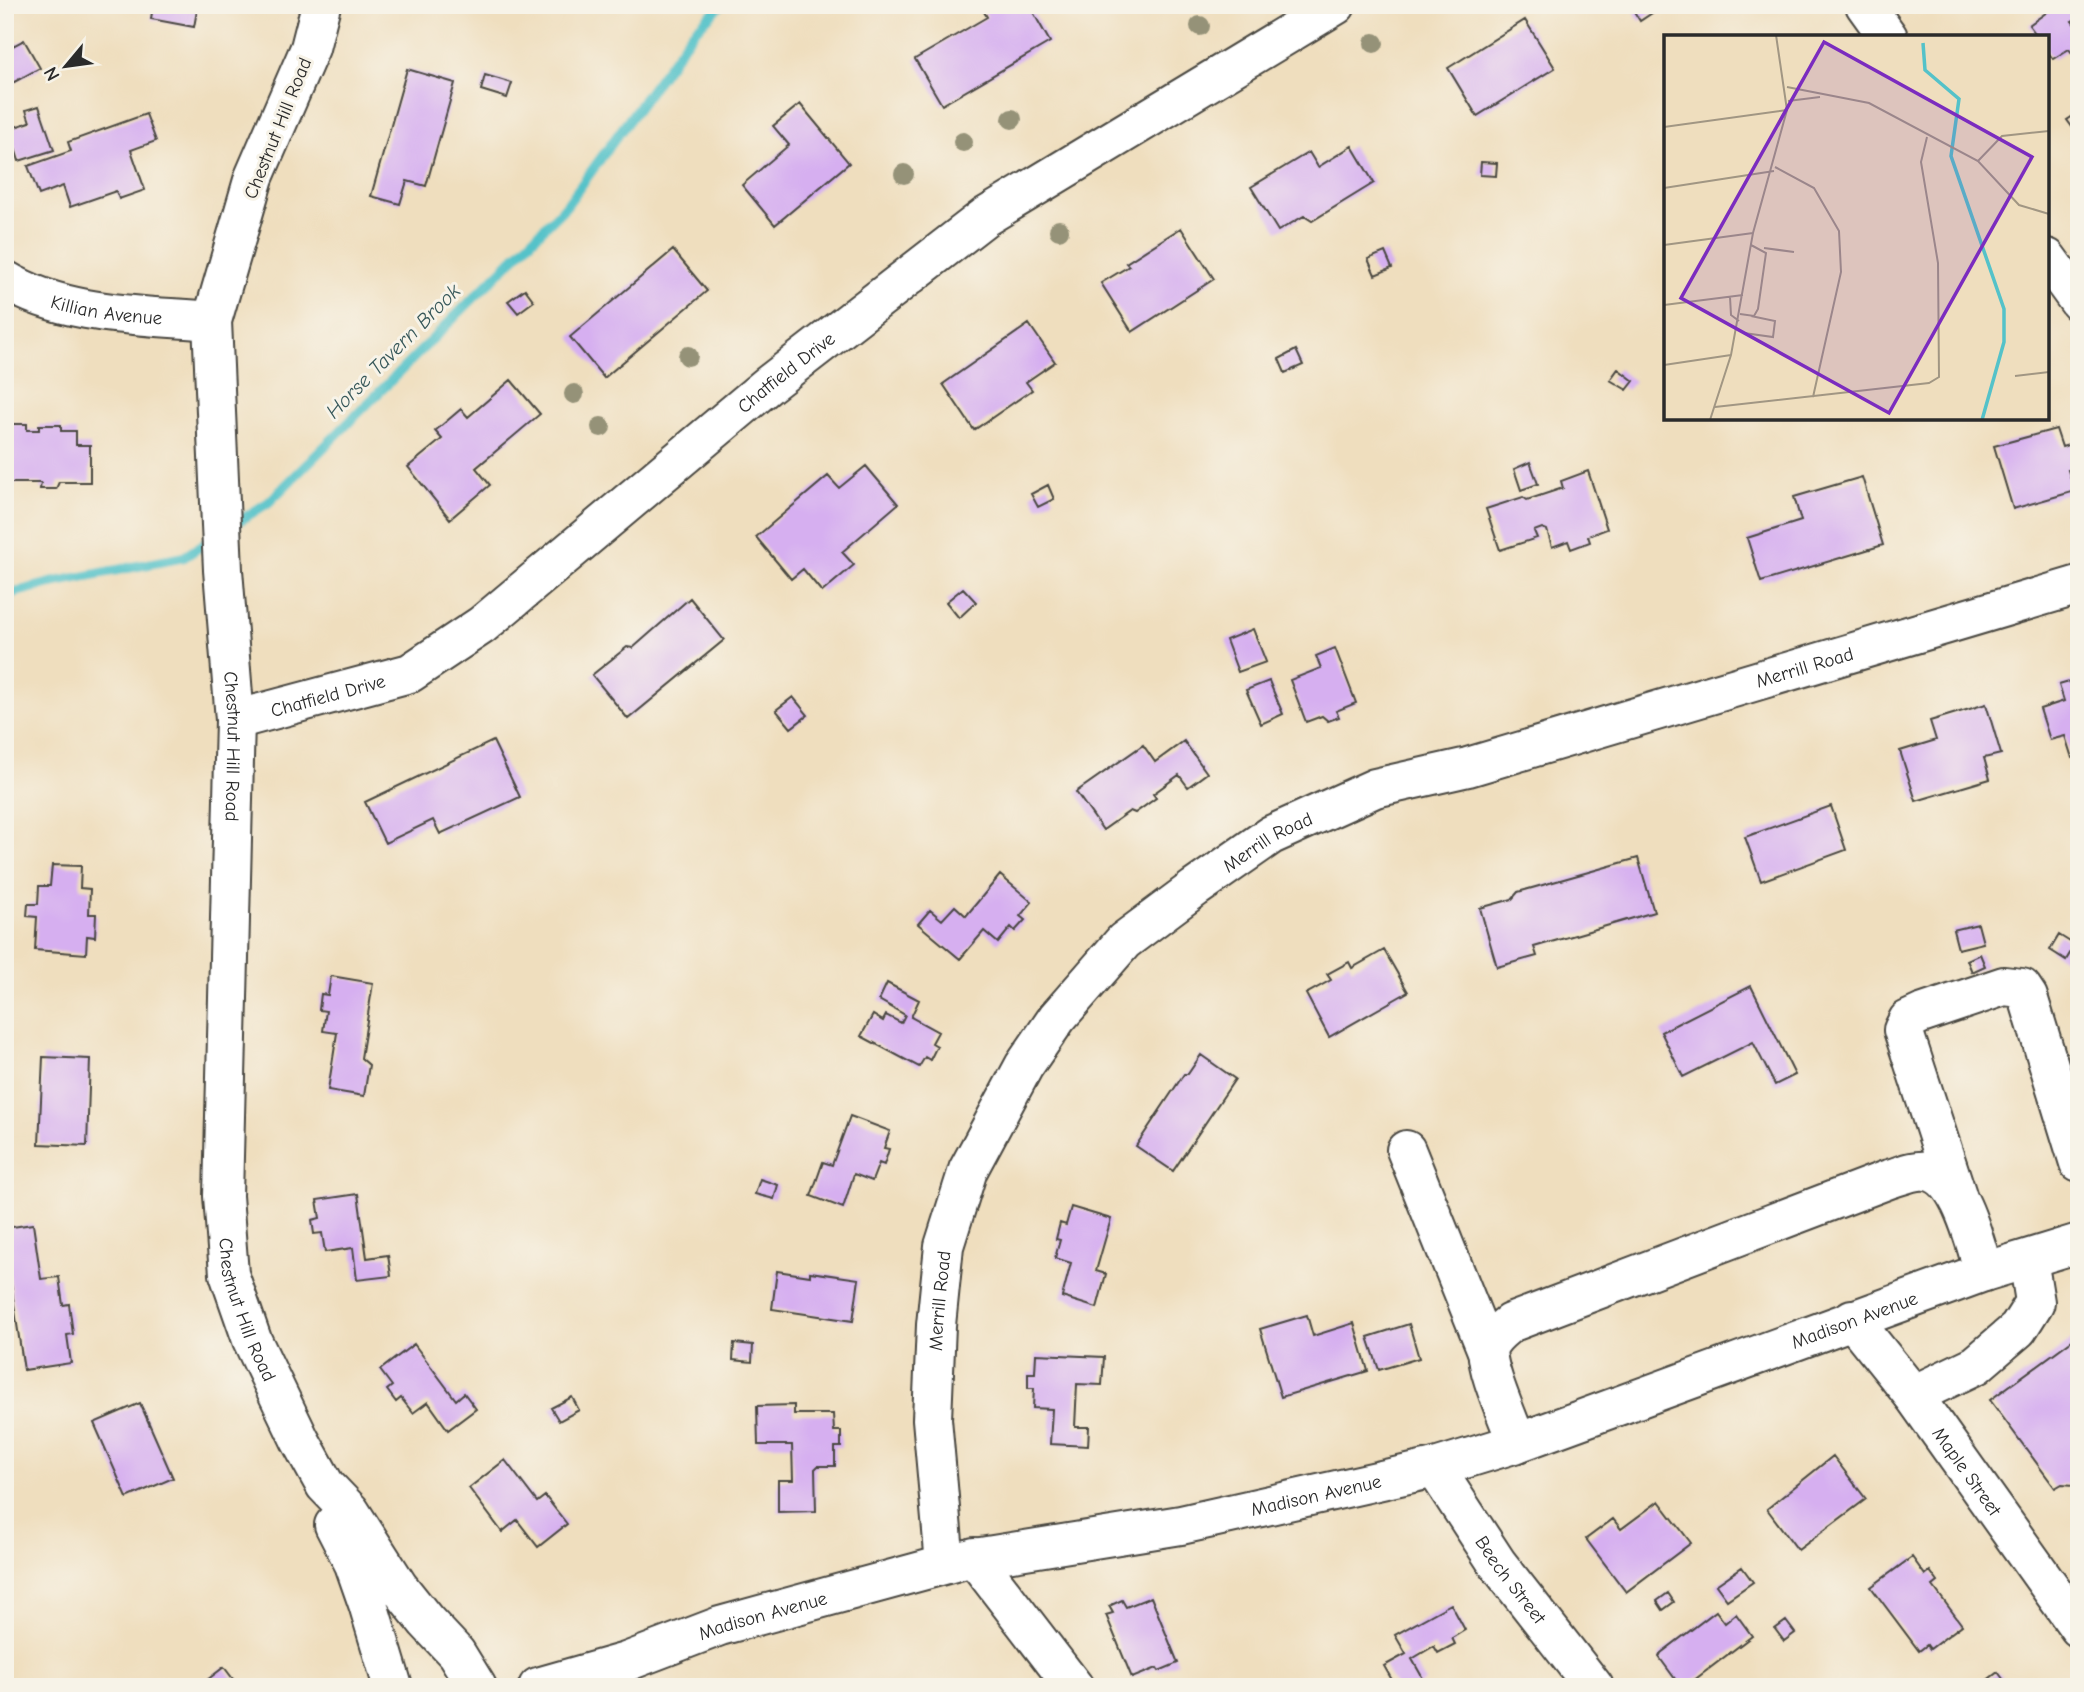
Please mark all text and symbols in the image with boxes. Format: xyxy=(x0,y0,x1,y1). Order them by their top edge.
north arrow xyxy=(32,32,102,102)
inset map xyxy=(1664,35,2049,420)
street label: Chestnut Hill Road xyxy=(240,55,316,202)
text: N xyxy=(39,63,65,85)
water label: Horse Tavern Brook xyxy=(321,278,466,423)
street label: Killian Avenue xyxy=(48,291,163,329)
street label: Chatfield Drive xyxy=(733,328,839,418)
street label: Merrill Road xyxy=(1753,643,1856,693)
street label: Chestnut Hill Road xyxy=(219,670,245,822)
street label: Chatfield Drive xyxy=(268,670,388,722)
street label: Merrill Road xyxy=(1219,808,1316,877)
street label: Chestnut Hill Road xyxy=(214,1237,280,1385)
street label: Merrill Road xyxy=(925,1250,955,1351)
street label: Madison Avenue xyxy=(1788,1287,1921,1354)
street label: Maple Street xyxy=(1927,1423,2006,1521)
street label: Madison Avenue xyxy=(1249,1470,1383,1521)
street label: Beech Street xyxy=(1470,1532,1551,1629)
street label: Madison Avenue xyxy=(695,1587,830,1645)

